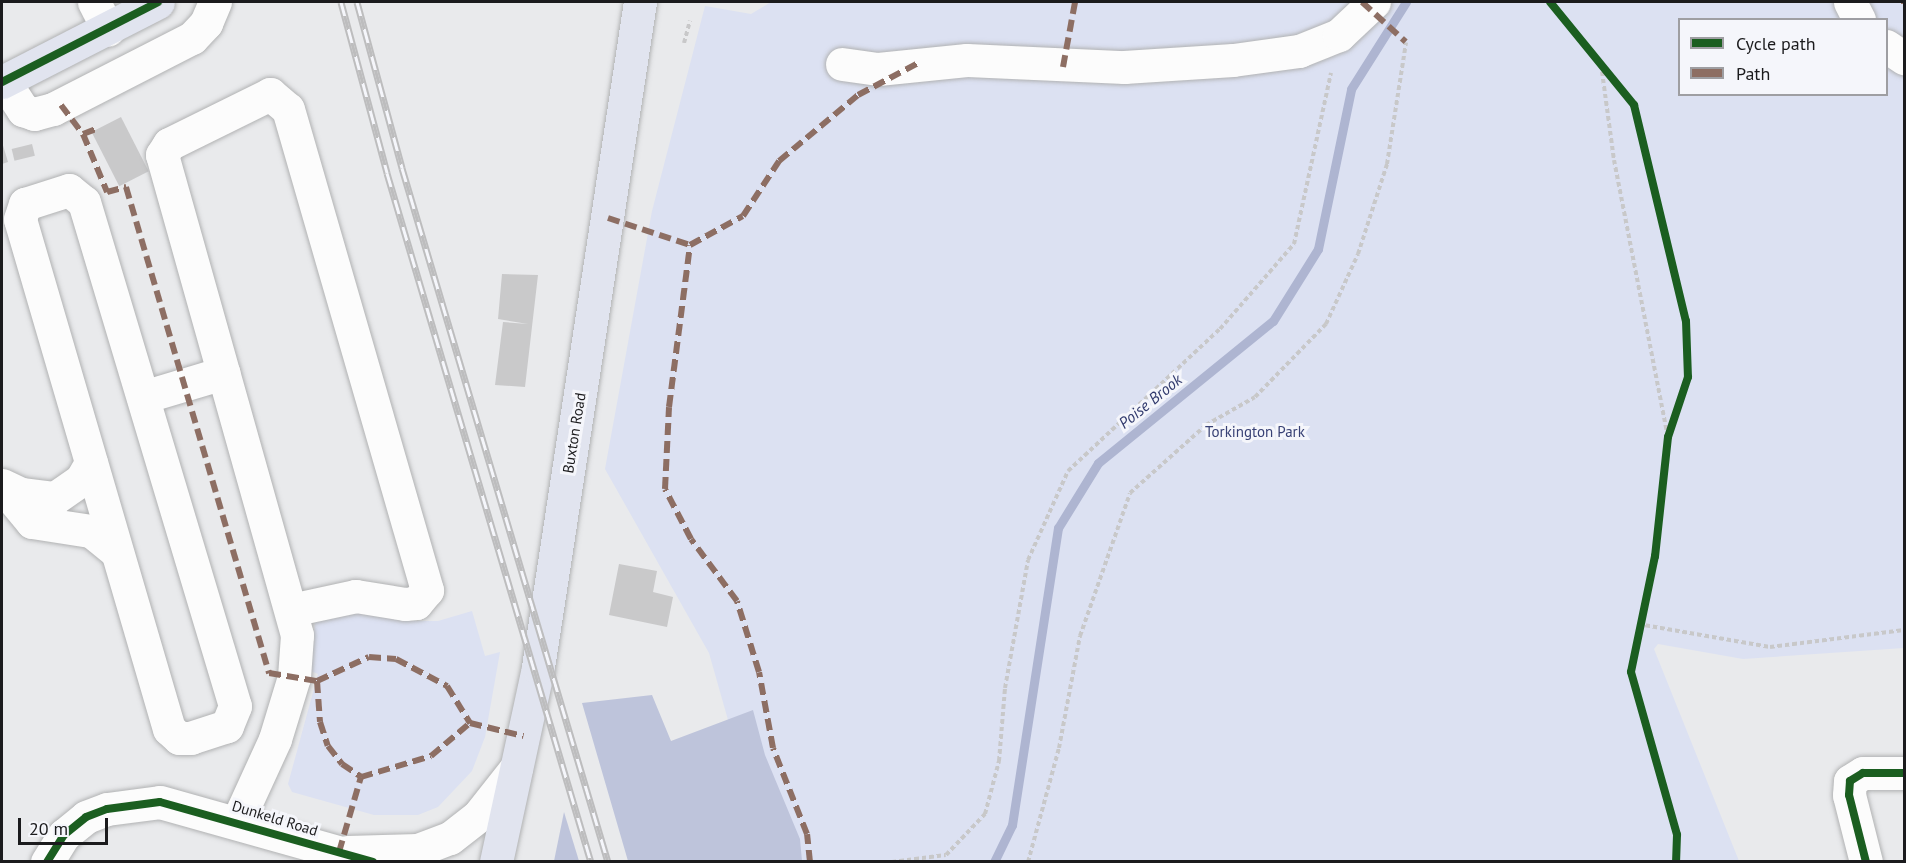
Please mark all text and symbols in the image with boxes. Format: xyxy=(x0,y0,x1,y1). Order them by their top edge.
legend xyxy=(1678,18,1888,96)
text: Cycle path xyxy=(1736,32,1816,55)
text: Path xyxy=(1736,62,1770,85)
water label: Poise Brook xyxy=(1114,370,1186,432)
street label: Buxton Road xyxy=(559,391,589,475)
park label: Torkington Park xyxy=(1205,423,1305,441)
street label: Dunkeld Road xyxy=(230,796,320,840)
scale bar xyxy=(21,806,111,844)
text: 20 m xyxy=(29,817,68,840)

